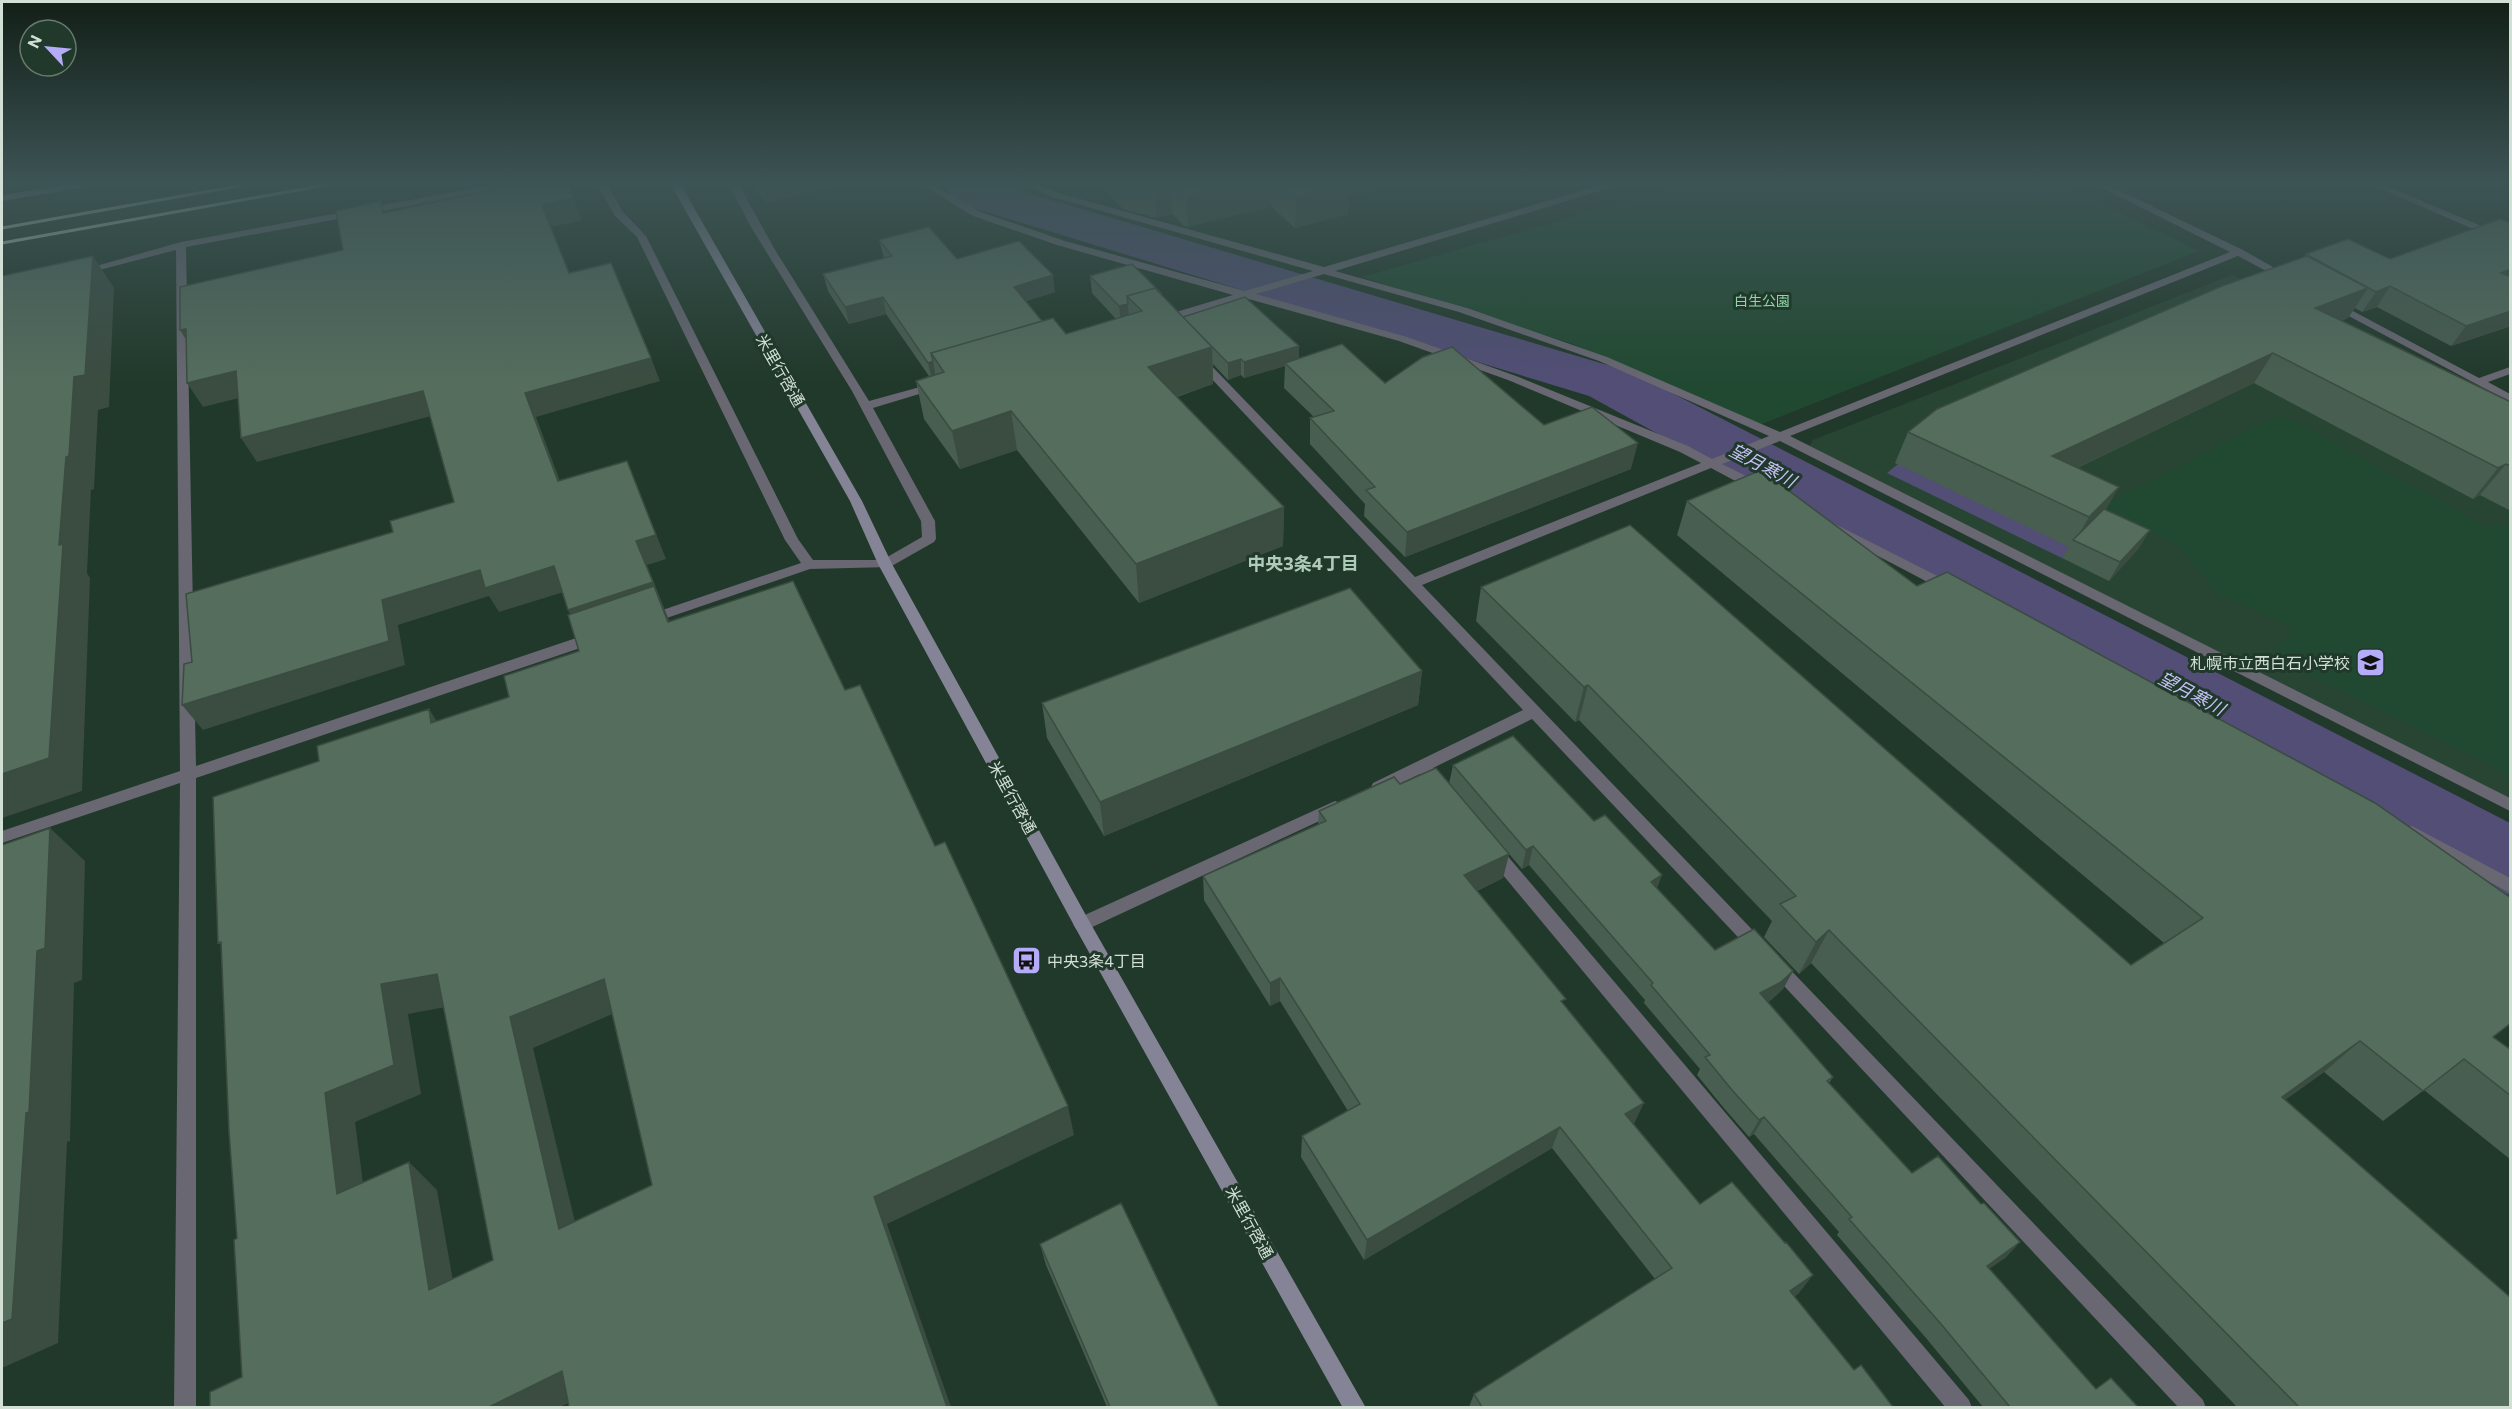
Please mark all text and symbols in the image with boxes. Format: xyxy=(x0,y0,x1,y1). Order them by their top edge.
north arrow xyxy=(18,18,78,78)
text: N xyxy=(23,32,45,51)
park label: 白生公園 xyxy=(1734,292,1790,309)
street label: 米里行啓通 xyxy=(753,331,809,409)
water label: 望月寒川 xyxy=(1726,438,1802,493)
district label: 中央3条4丁目 xyxy=(1247,552,1359,574)
school or university icon: 札幌市立西白石小学校 xyxy=(2355,646,2387,678)
place label: 札幌市立西白石小学校 xyxy=(2190,653,2350,672)
water label: 望月寒川 xyxy=(2155,666,2231,721)
street label: 米里行啓通 xyxy=(985,757,1041,837)
bus stop icon: 中央3条4丁目 xyxy=(1010,944,1042,976)
place label: 中央3条4丁目 xyxy=(1047,951,1146,970)
street label: 米里行啓通 xyxy=(1222,1182,1278,1262)

